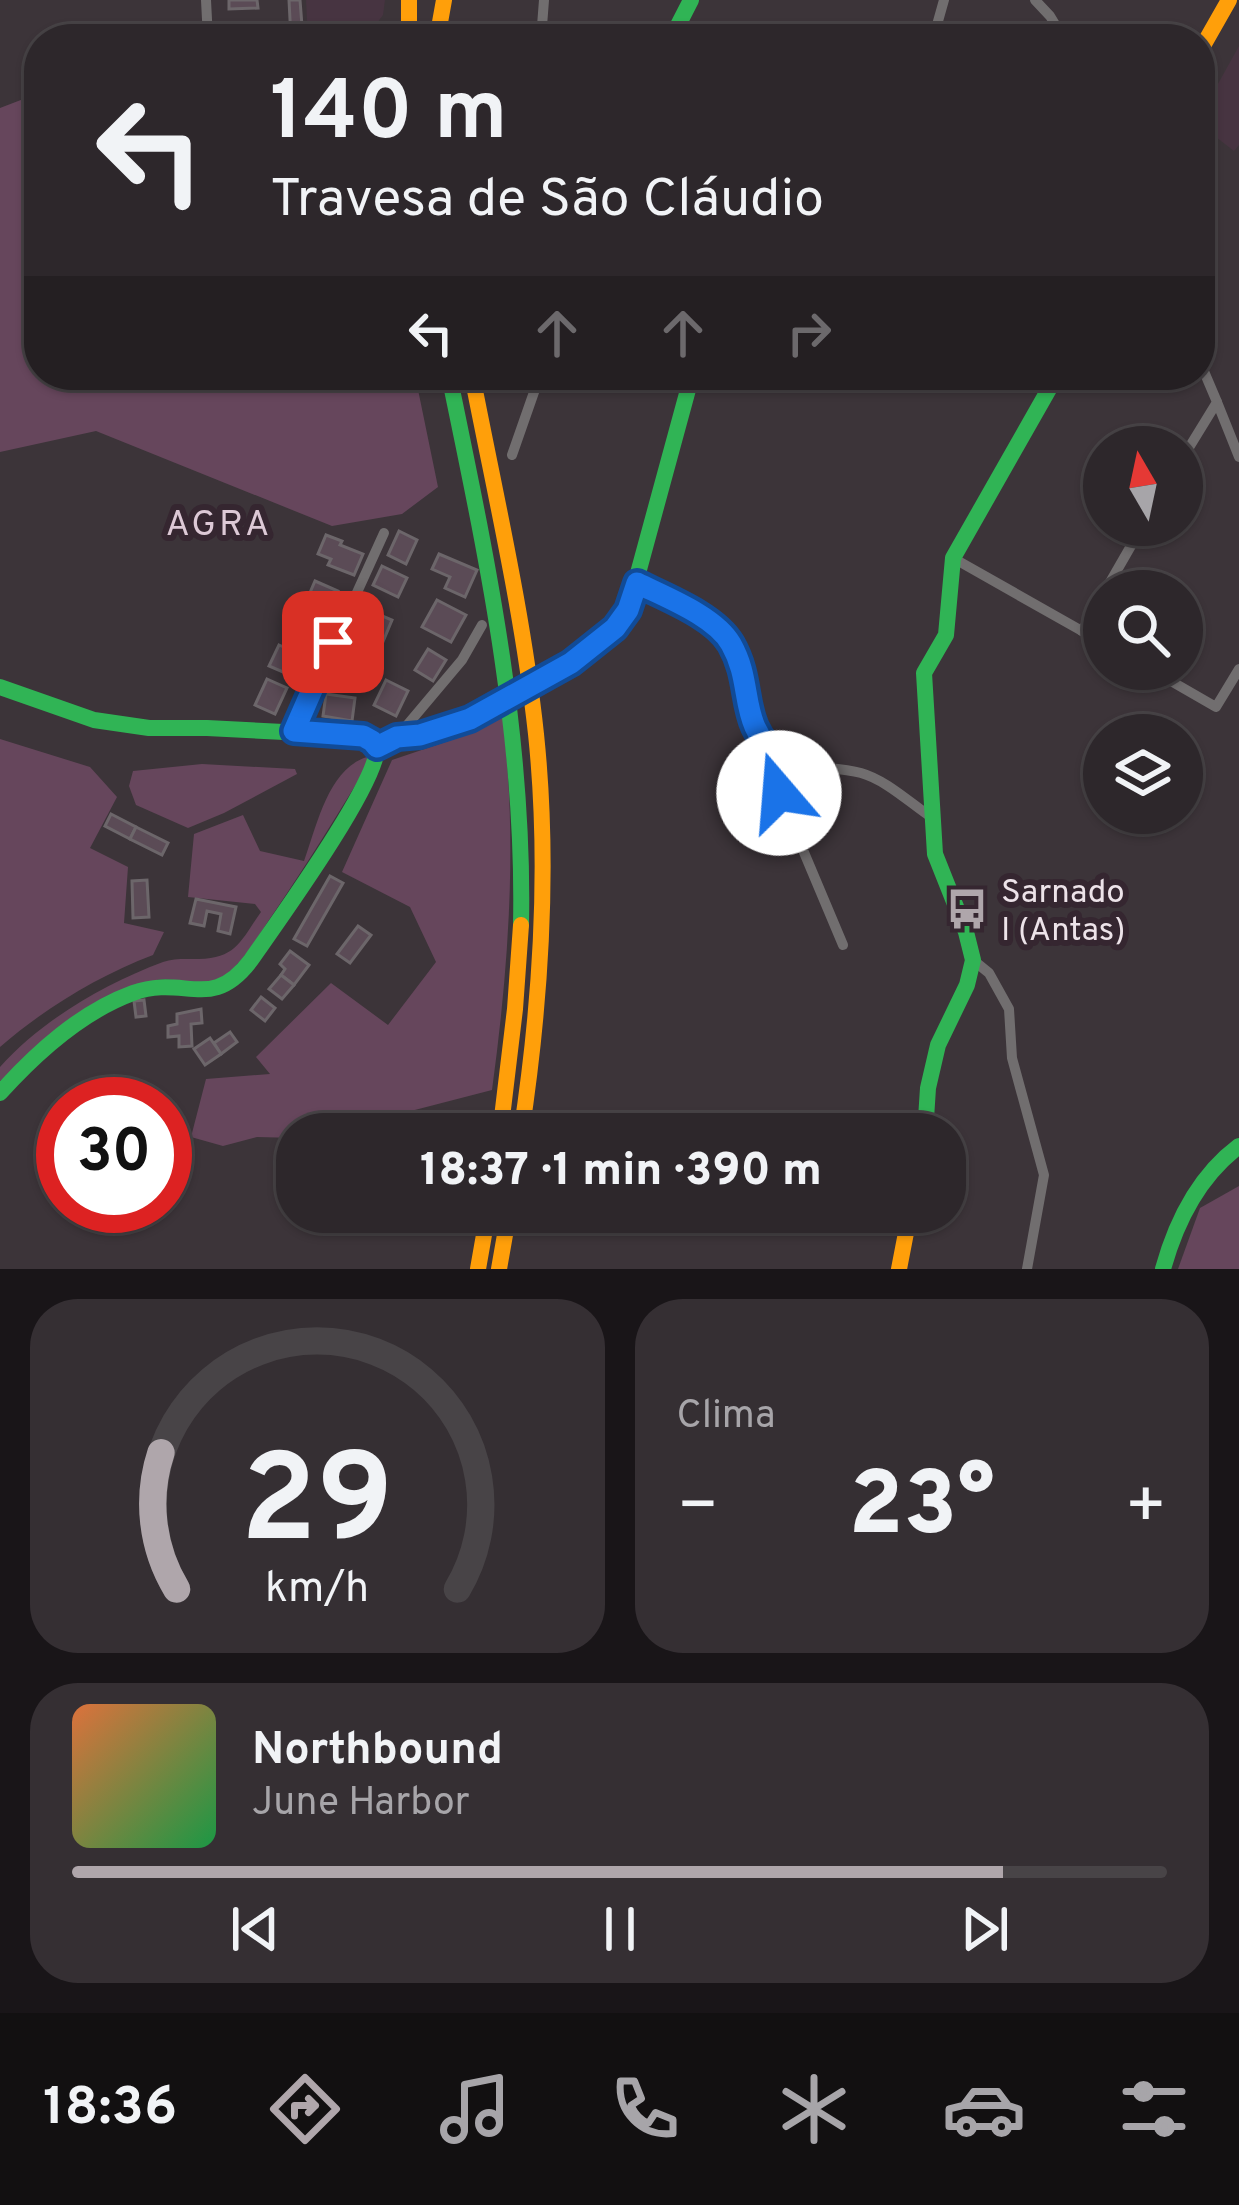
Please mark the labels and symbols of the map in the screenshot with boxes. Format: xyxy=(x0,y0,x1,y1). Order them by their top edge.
north arrow xyxy=(1083,426,1203,546)
district label: AGRA xyxy=(165,503,273,549)
pin xyxy=(282,591,384,693)
position arrow xyxy=(716,730,842,856)
place label: Sarnado I (Antas) xyxy=(1001,873,1126,953)
bus stop icon: Sarnado I (Antas) xyxy=(944,886,990,932)
speed limit sign: 30 xyxy=(36,1077,192,1233)

